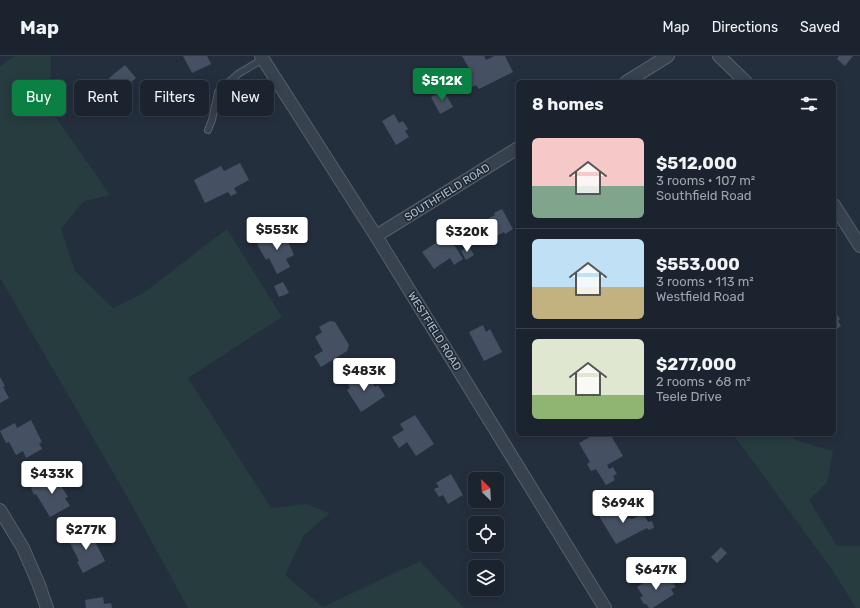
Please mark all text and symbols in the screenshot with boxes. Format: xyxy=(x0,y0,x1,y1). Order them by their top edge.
text: Map xyxy=(20,16,59,39)
text: Map xyxy=(663,19,690,36)
text: Directions xyxy=(712,19,778,36)
text: Saved xyxy=(800,19,840,36)
pin: $512K xyxy=(414,68,470,102)
text: $512K xyxy=(422,73,462,88)
chip: Buy xyxy=(12,80,66,116)
chip: Rent xyxy=(74,80,132,116)
chip: Filters xyxy=(140,80,209,116)
chip: New xyxy=(217,80,274,116)
icon: filters xyxy=(798,93,820,115)
text: 8 homes xyxy=(532,94,604,114)
text: $512,000 xyxy=(656,153,737,173)
icon: home xyxy=(564,154,612,202)
street label: SOUTHFIELD ROAD xyxy=(402,161,492,224)
text: 3 rooms · 107 m² xyxy=(656,173,755,188)
text: Southfield Road xyxy=(656,188,752,203)
pin: $553K xyxy=(249,217,305,251)
pin: $320K xyxy=(439,219,495,253)
text: $553K xyxy=(256,222,298,237)
text: $320K xyxy=(445,224,489,239)
text: $553,000 xyxy=(656,254,740,274)
icon: home xyxy=(564,255,612,303)
text: 3 rooms · 113 m² xyxy=(656,274,754,289)
street label: WESTFIELD ROAD xyxy=(405,289,464,373)
text: Westfield Road xyxy=(656,289,744,304)
text: $277,000 xyxy=(656,354,736,374)
icon: home xyxy=(564,355,612,403)
pin: $483K xyxy=(336,358,392,392)
text: $483K xyxy=(342,363,386,378)
text: 2 rooms · 68 m² xyxy=(656,374,751,389)
text: Teele Drive xyxy=(656,389,722,404)
pin: $433K xyxy=(24,461,80,495)
text: $433K xyxy=(30,466,74,481)
north arrow xyxy=(468,472,504,508)
map controls xyxy=(468,472,504,596)
pin: $694K xyxy=(595,490,651,524)
text: $694K xyxy=(602,495,644,510)
button: locate xyxy=(468,516,504,552)
pin: $277K xyxy=(58,517,114,551)
text: $277K xyxy=(66,522,106,537)
pin: $647K xyxy=(628,557,684,591)
button: layers xyxy=(468,560,504,596)
text: $647K xyxy=(635,562,677,577)

